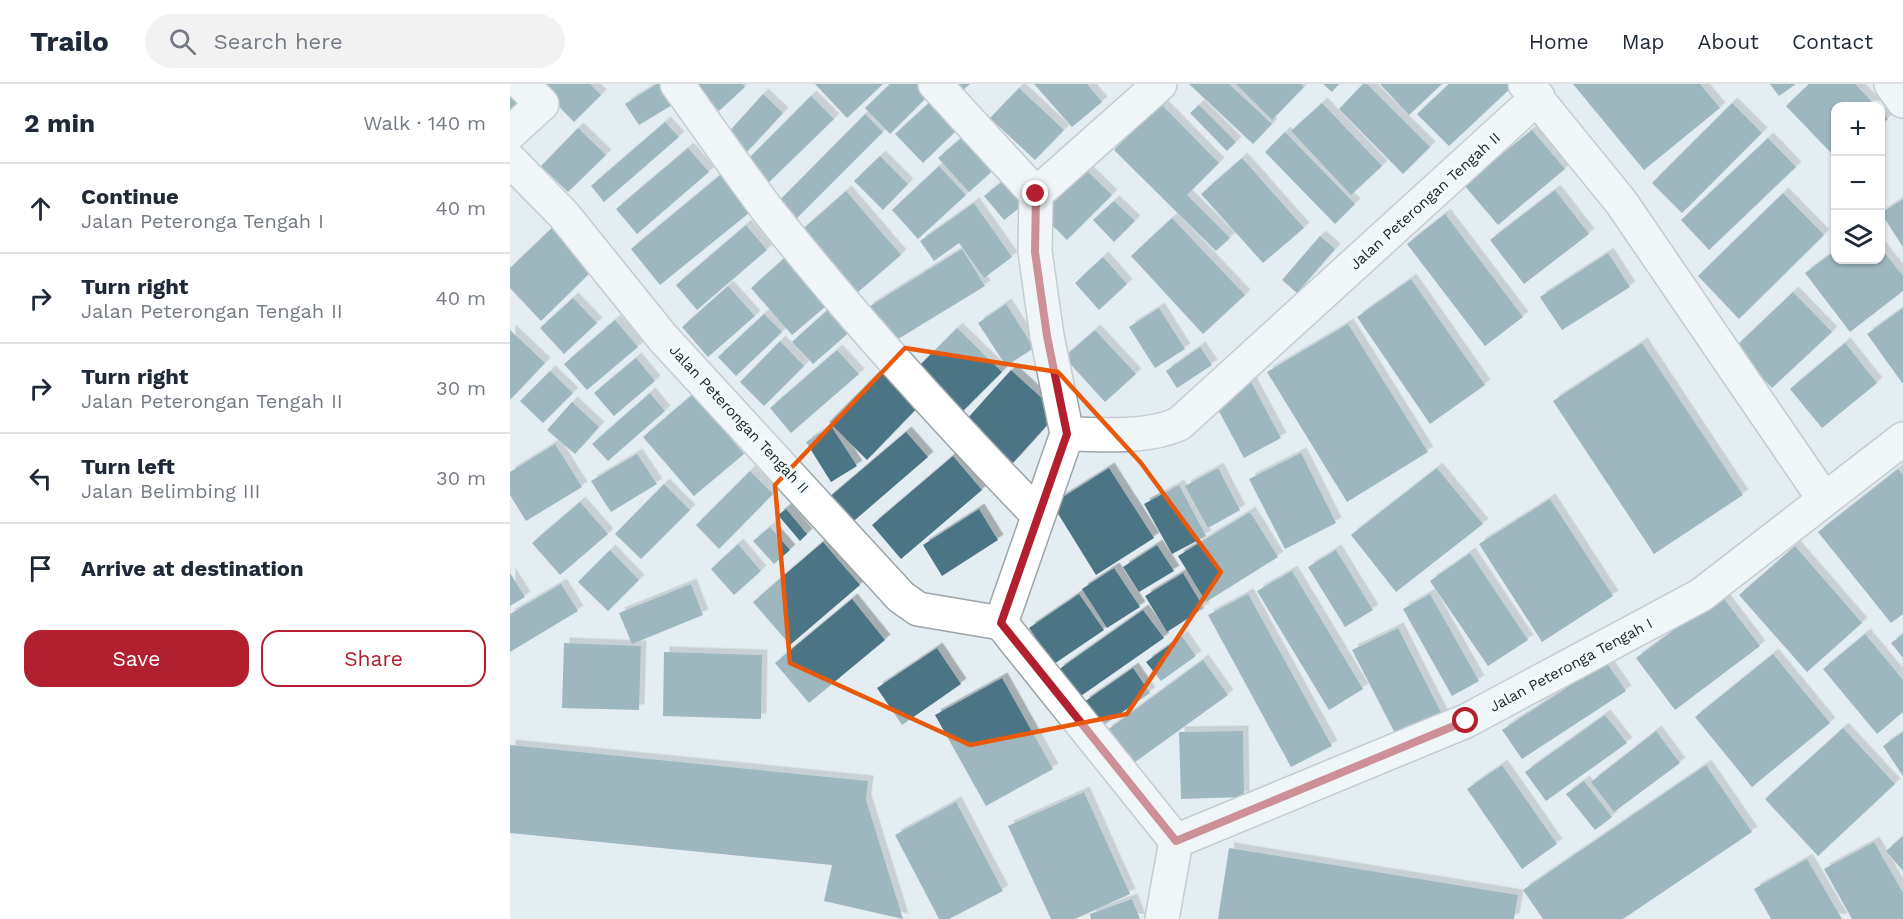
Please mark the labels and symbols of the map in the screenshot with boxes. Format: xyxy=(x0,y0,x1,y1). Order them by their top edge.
street label: Jalan Peterongan Tengah II xyxy=(1346,129,1504,273)
route end xyxy=(1022,180,1048,206)
street label: Jalan Peterongan Tengah II xyxy=(665,341,813,497)
street label: Jalan Peteronga Tengah I xyxy=(1486,614,1656,716)
route start xyxy=(1452,707,1478,733)

